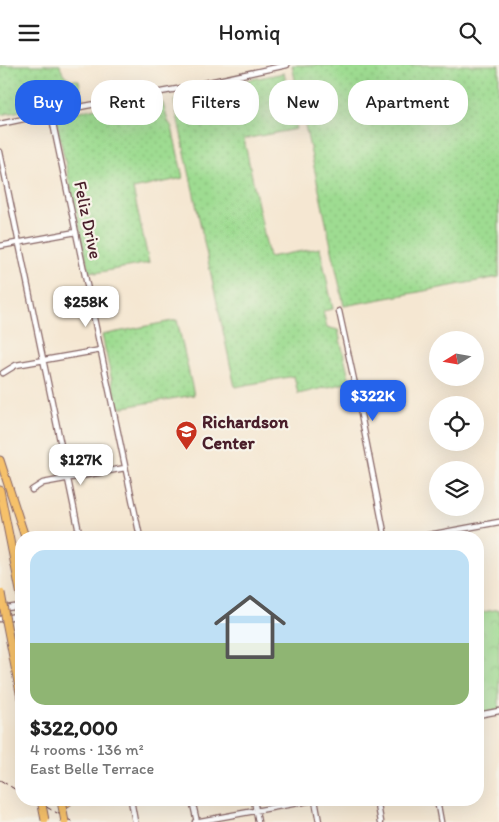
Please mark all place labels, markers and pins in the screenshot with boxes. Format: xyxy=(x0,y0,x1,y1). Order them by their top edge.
pin: $258K xyxy=(51,285,121,328)
pin: $322K xyxy=(338,379,408,422)
place label: Richardson Center xyxy=(202,411,289,454)
school or university icon: Richardson Center xyxy=(174,420,198,451)
pin: $127K xyxy=(46,443,116,486)

